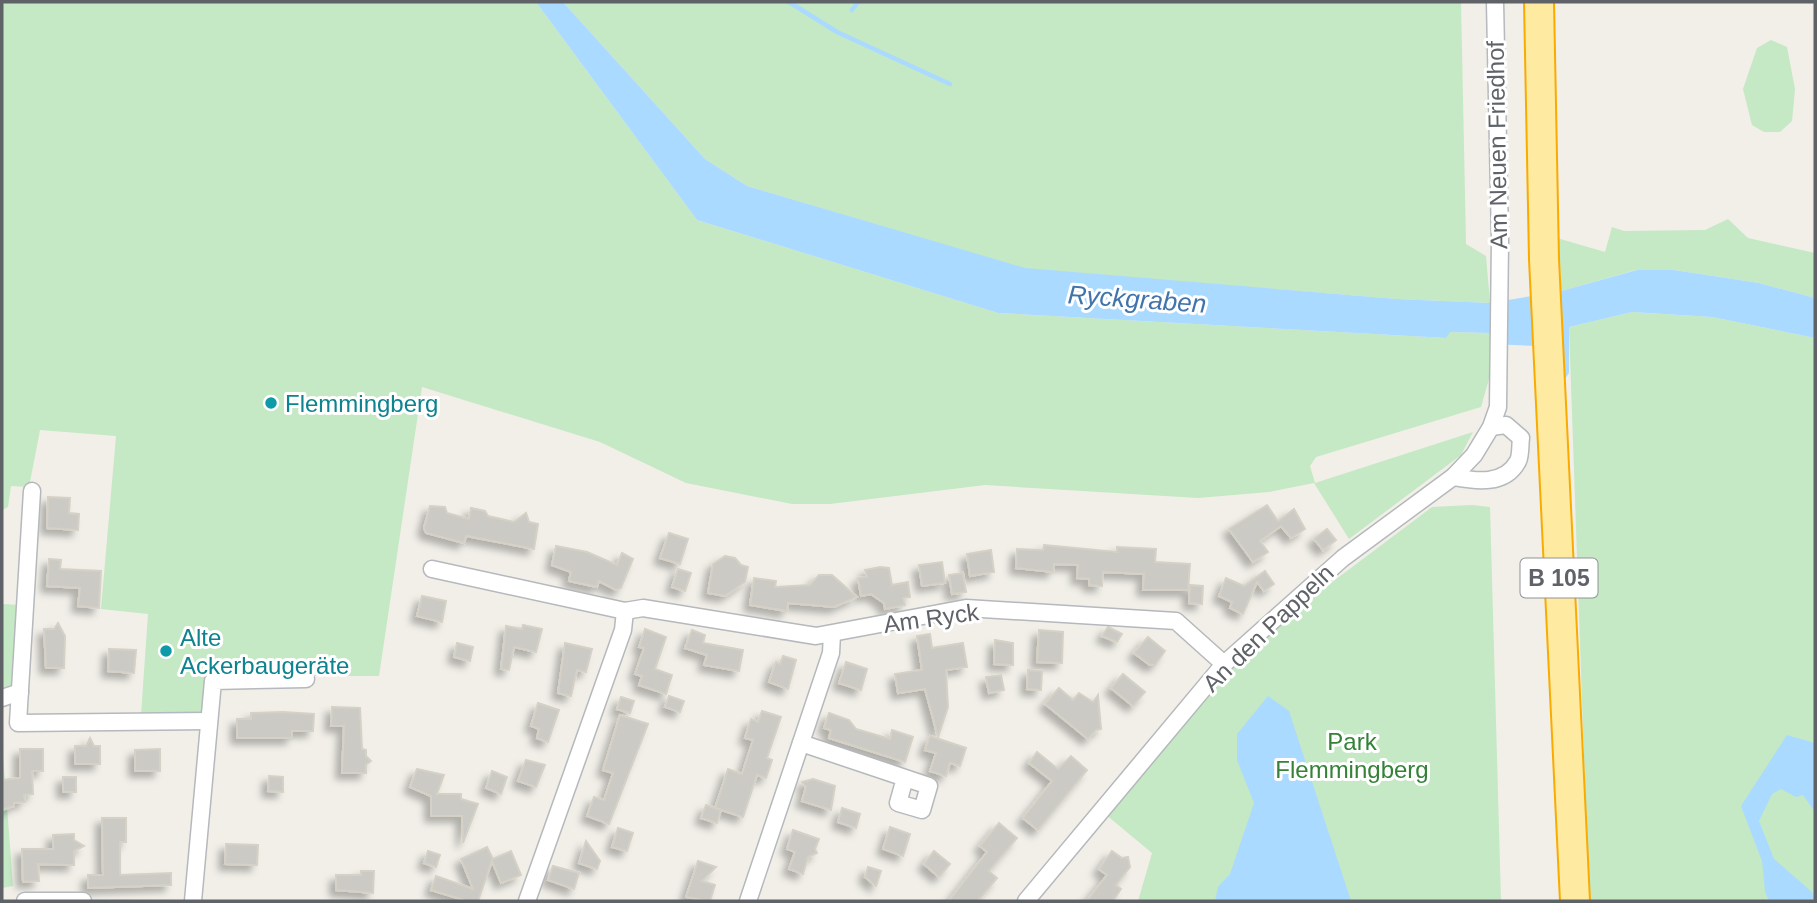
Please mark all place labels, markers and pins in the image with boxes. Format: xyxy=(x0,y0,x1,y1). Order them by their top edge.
place label: Flemmingberg xyxy=(285,390,438,417)
marker: Flemmingberg xyxy=(263,395,279,411)
place label: Alte Ackerbaugeräte xyxy=(180,624,349,679)
marker: Alte Ackerbaugeräte xyxy=(158,643,174,659)

